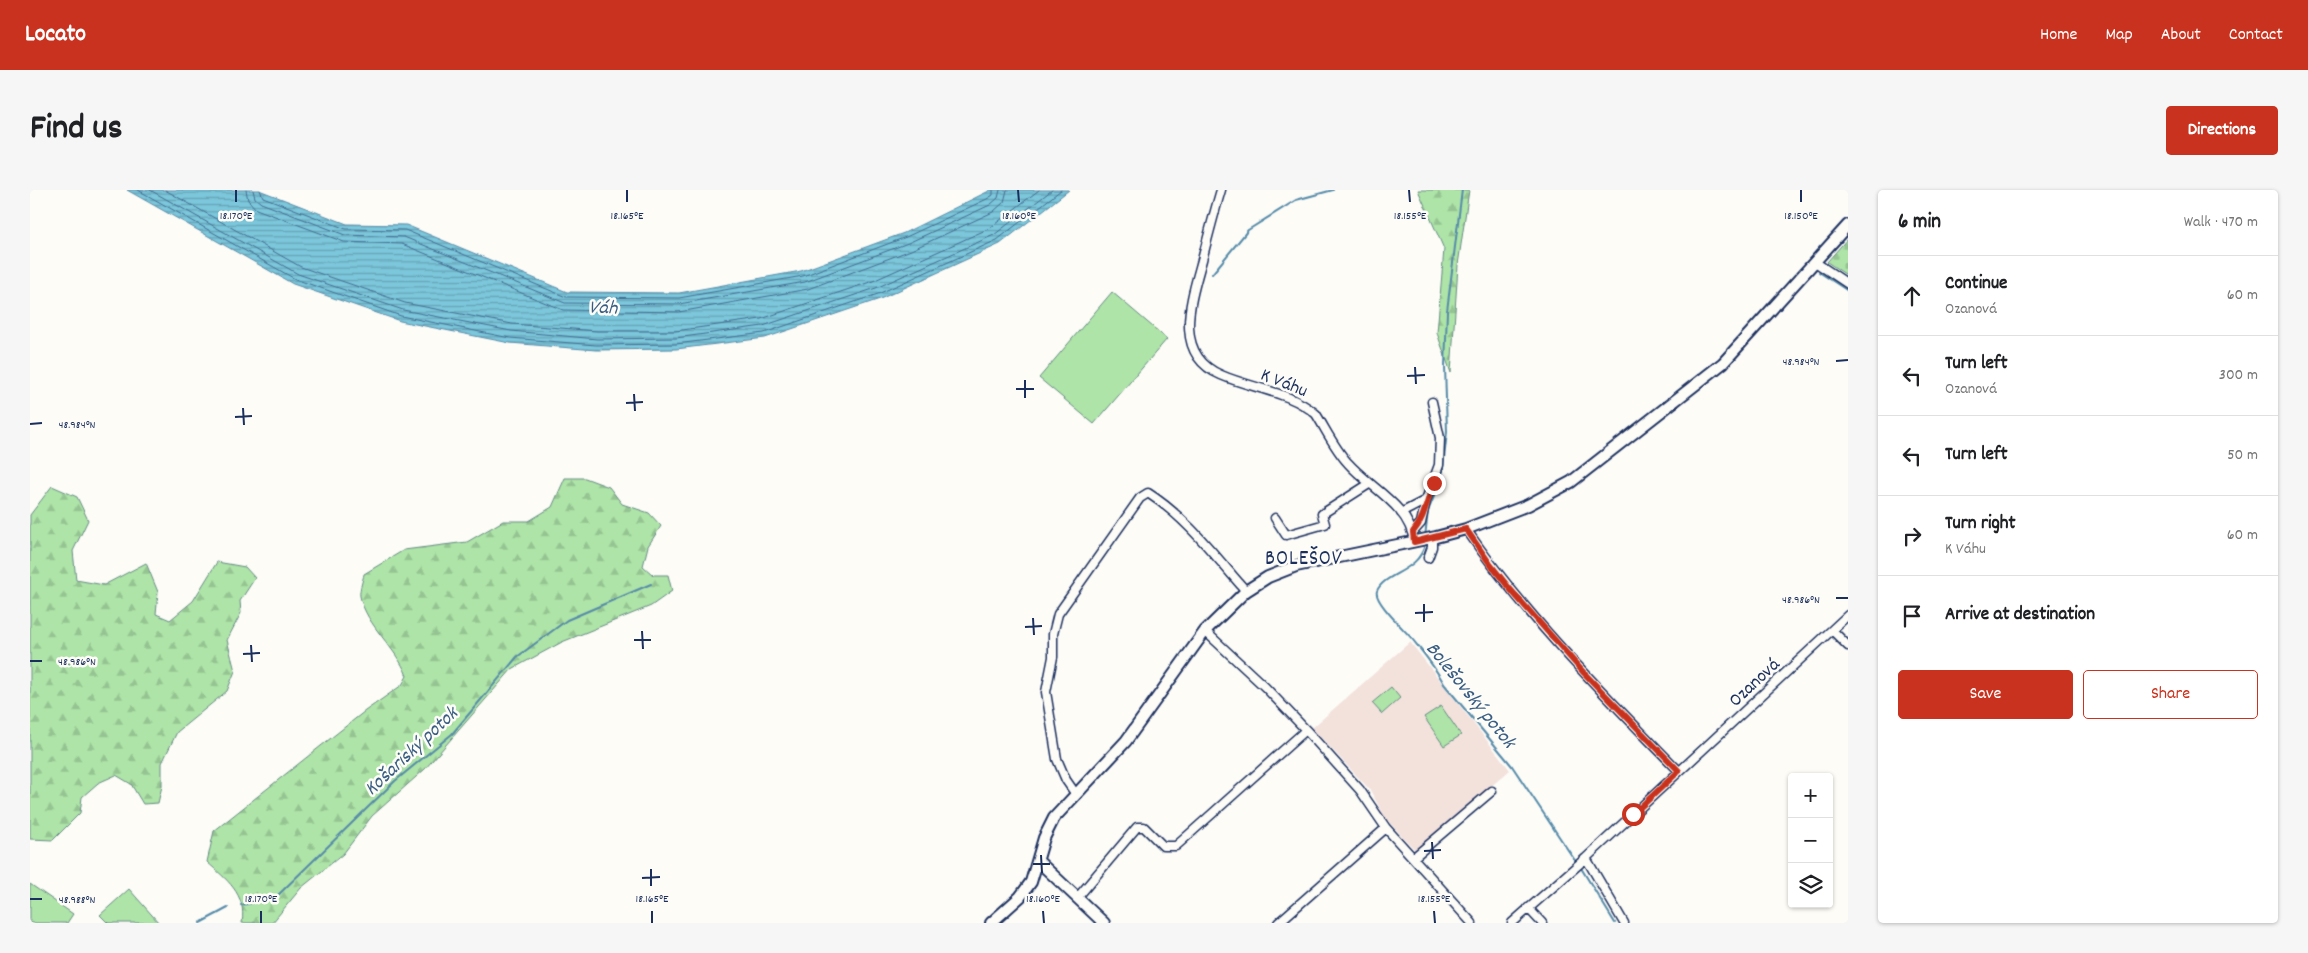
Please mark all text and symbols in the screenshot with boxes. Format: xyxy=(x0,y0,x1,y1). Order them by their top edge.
text: Locato xyxy=(25,18,86,52)
text: Home xyxy=(2040,23,2077,48)
text: Map xyxy=(2105,23,2133,48)
text: About xyxy=(2161,23,2201,48)
text: Contact xyxy=(2229,23,2283,48)
text: Find us xyxy=(30,105,122,155)
button: Directions xyxy=(2166,106,2278,155)
text: 18.170°E xyxy=(220,208,253,225)
text: 18.165°E xyxy=(611,208,644,225)
text: 18.160°E xyxy=(1002,208,1036,225)
text: 18.155°E xyxy=(1394,208,1427,225)
text: 18.150°E xyxy=(1784,208,1818,225)
text: 6 min xyxy=(1898,208,1941,238)
text: Walk · 470 m xyxy=(2184,211,2258,234)
text: Continue xyxy=(1945,271,2007,298)
icon: ahead xyxy=(1898,282,1926,310)
text: 60 m xyxy=(2227,284,2258,307)
water label: Váh xyxy=(588,295,619,324)
text: Ozanová xyxy=(1945,298,1997,321)
text: Turn left xyxy=(1945,351,2008,378)
text: 48.984°N xyxy=(1783,354,1819,371)
icon: left xyxy=(1898,362,1926,390)
street label: K Váhu xyxy=(1256,363,1311,406)
text: 300 m xyxy=(2219,364,2258,387)
text: Ozanová xyxy=(1945,378,1997,401)
text: 48.984°N xyxy=(59,417,95,434)
icon: left xyxy=(1898,442,1926,470)
text: Turn left xyxy=(1945,442,2008,469)
text: 50 m xyxy=(2227,444,2258,467)
route end xyxy=(1423,472,1446,495)
text: Turn right xyxy=(1945,511,2016,538)
icon: right xyxy=(1898,522,1926,550)
text: 60 m xyxy=(2227,524,2258,547)
text: K Váhu xyxy=(1945,538,1986,561)
district label: BOLEŠOV xyxy=(1265,545,1343,575)
text: 48.986°N xyxy=(1782,592,1820,609)
icon: arrive xyxy=(1898,602,1926,630)
text: Arrive at destination xyxy=(1945,602,2095,629)
water label: Bolešovský potok xyxy=(1418,637,1522,756)
street label: Ozanová xyxy=(1724,652,1788,714)
text: 48.986°N xyxy=(58,654,96,671)
button: Save xyxy=(1898,670,2073,719)
button: Share xyxy=(2083,670,2258,719)
water label: Košariský potok xyxy=(359,700,466,803)
map controls xyxy=(1788,773,1833,908)
button: + xyxy=(1788,773,1833,818)
route start xyxy=(1622,803,1645,826)
button: − xyxy=(1788,818,1833,863)
button: layers xyxy=(1788,863,1833,908)
text: 18.170°E xyxy=(245,891,278,908)
text: 18.165°E xyxy=(636,891,669,908)
text: 18.160°E xyxy=(1026,891,1060,908)
text: 18.155°E xyxy=(1418,891,1451,908)
text: 48.988°N xyxy=(59,892,95,909)

